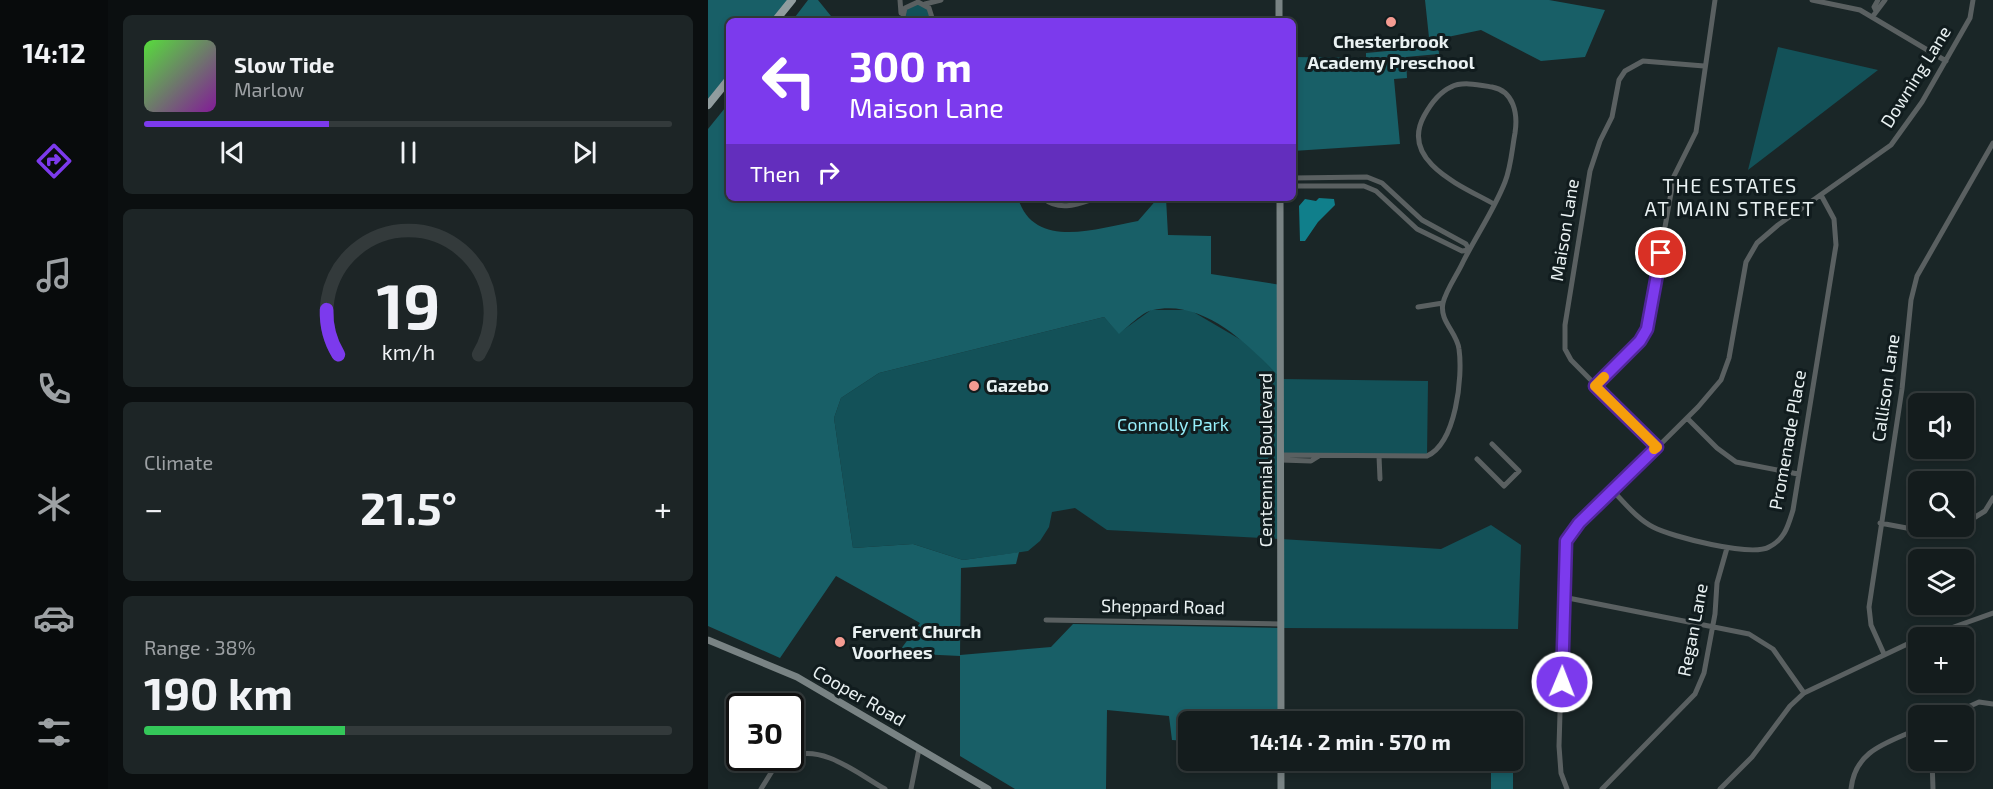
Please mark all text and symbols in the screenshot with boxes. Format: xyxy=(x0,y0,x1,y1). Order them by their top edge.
marker: Chesterbrook Academy Preschool xyxy=(1384,15,1398,29)
street label: Downing Lane xyxy=(1875,22,1955,131)
place label: Chesterbrook Academy Preschool xyxy=(1307,30,1475,73)
text: 14:12 xyxy=(22,36,86,68)
text: 300 m xyxy=(849,40,972,90)
icon: left xyxy=(750,42,828,120)
text: Slow Tide xyxy=(234,51,334,77)
text: Marlow xyxy=(234,77,304,101)
text: Maison Lane xyxy=(849,91,1004,123)
icon: previous xyxy=(216,136,249,169)
icon: pause xyxy=(392,136,425,169)
icon: next xyxy=(568,136,601,169)
icon: directions xyxy=(33,140,75,182)
icon: right xyxy=(812,156,845,189)
text: Then xyxy=(750,160,800,186)
district label: THE ESTATES AT MAIN STREET xyxy=(1645,173,1815,220)
street label: Maison Lane xyxy=(1545,177,1583,283)
pin xyxy=(1635,227,1686,278)
icon: arrive xyxy=(1644,236,1677,269)
icon: music xyxy=(33,254,75,296)
text: 19 xyxy=(376,267,440,342)
street label: Callison Lane xyxy=(1867,333,1903,443)
text: km/h xyxy=(381,339,435,364)
icon: phone xyxy=(33,368,75,410)
street label: Promenade Place xyxy=(1764,368,1810,512)
street label: Centennial Boulevard xyxy=(1254,373,1276,547)
place label: Gazebo xyxy=(986,374,1049,396)
marker: Gazebo xyxy=(967,379,981,393)
map controls xyxy=(1908,393,1974,771)
button: sound xyxy=(1908,393,1974,459)
park label: Connolly Park xyxy=(1117,413,1229,435)
text: Climate xyxy=(144,450,213,474)
button: search xyxy=(1908,471,1974,537)
text: 21.5° xyxy=(360,480,457,534)
icon: climate xyxy=(33,483,75,525)
text: − xyxy=(144,488,163,528)
text: + xyxy=(654,488,672,528)
button: layers xyxy=(1908,549,1974,615)
street label: Regan Lane xyxy=(1672,581,1712,678)
street label: Sheppard Road xyxy=(1101,594,1225,618)
icon: car xyxy=(33,597,75,639)
place label: Fervent Church Voorhees xyxy=(852,620,981,663)
button: + xyxy=(1908,627,1974,693)
text: Range · 38% xyxy=(144,635,256,659)
marker: Fervent Church Voorhees xyxy=(833,635,847,649)
position arrow xyxy=(1530,650,1594,714)
street label: Cooper Road xyxy=(809,660,910,730)
text: 190 km xyxy=(144,665,293,719)
speed limit sign: 30 xyxy=(726,693,804,771)
button: − xyxy=(1908,705,1974,771)
icon: filters xyxy=(33,711,75,753)
text: 14:14 · 2 min · 570 m xyxy=(1250,728,1451,754)

